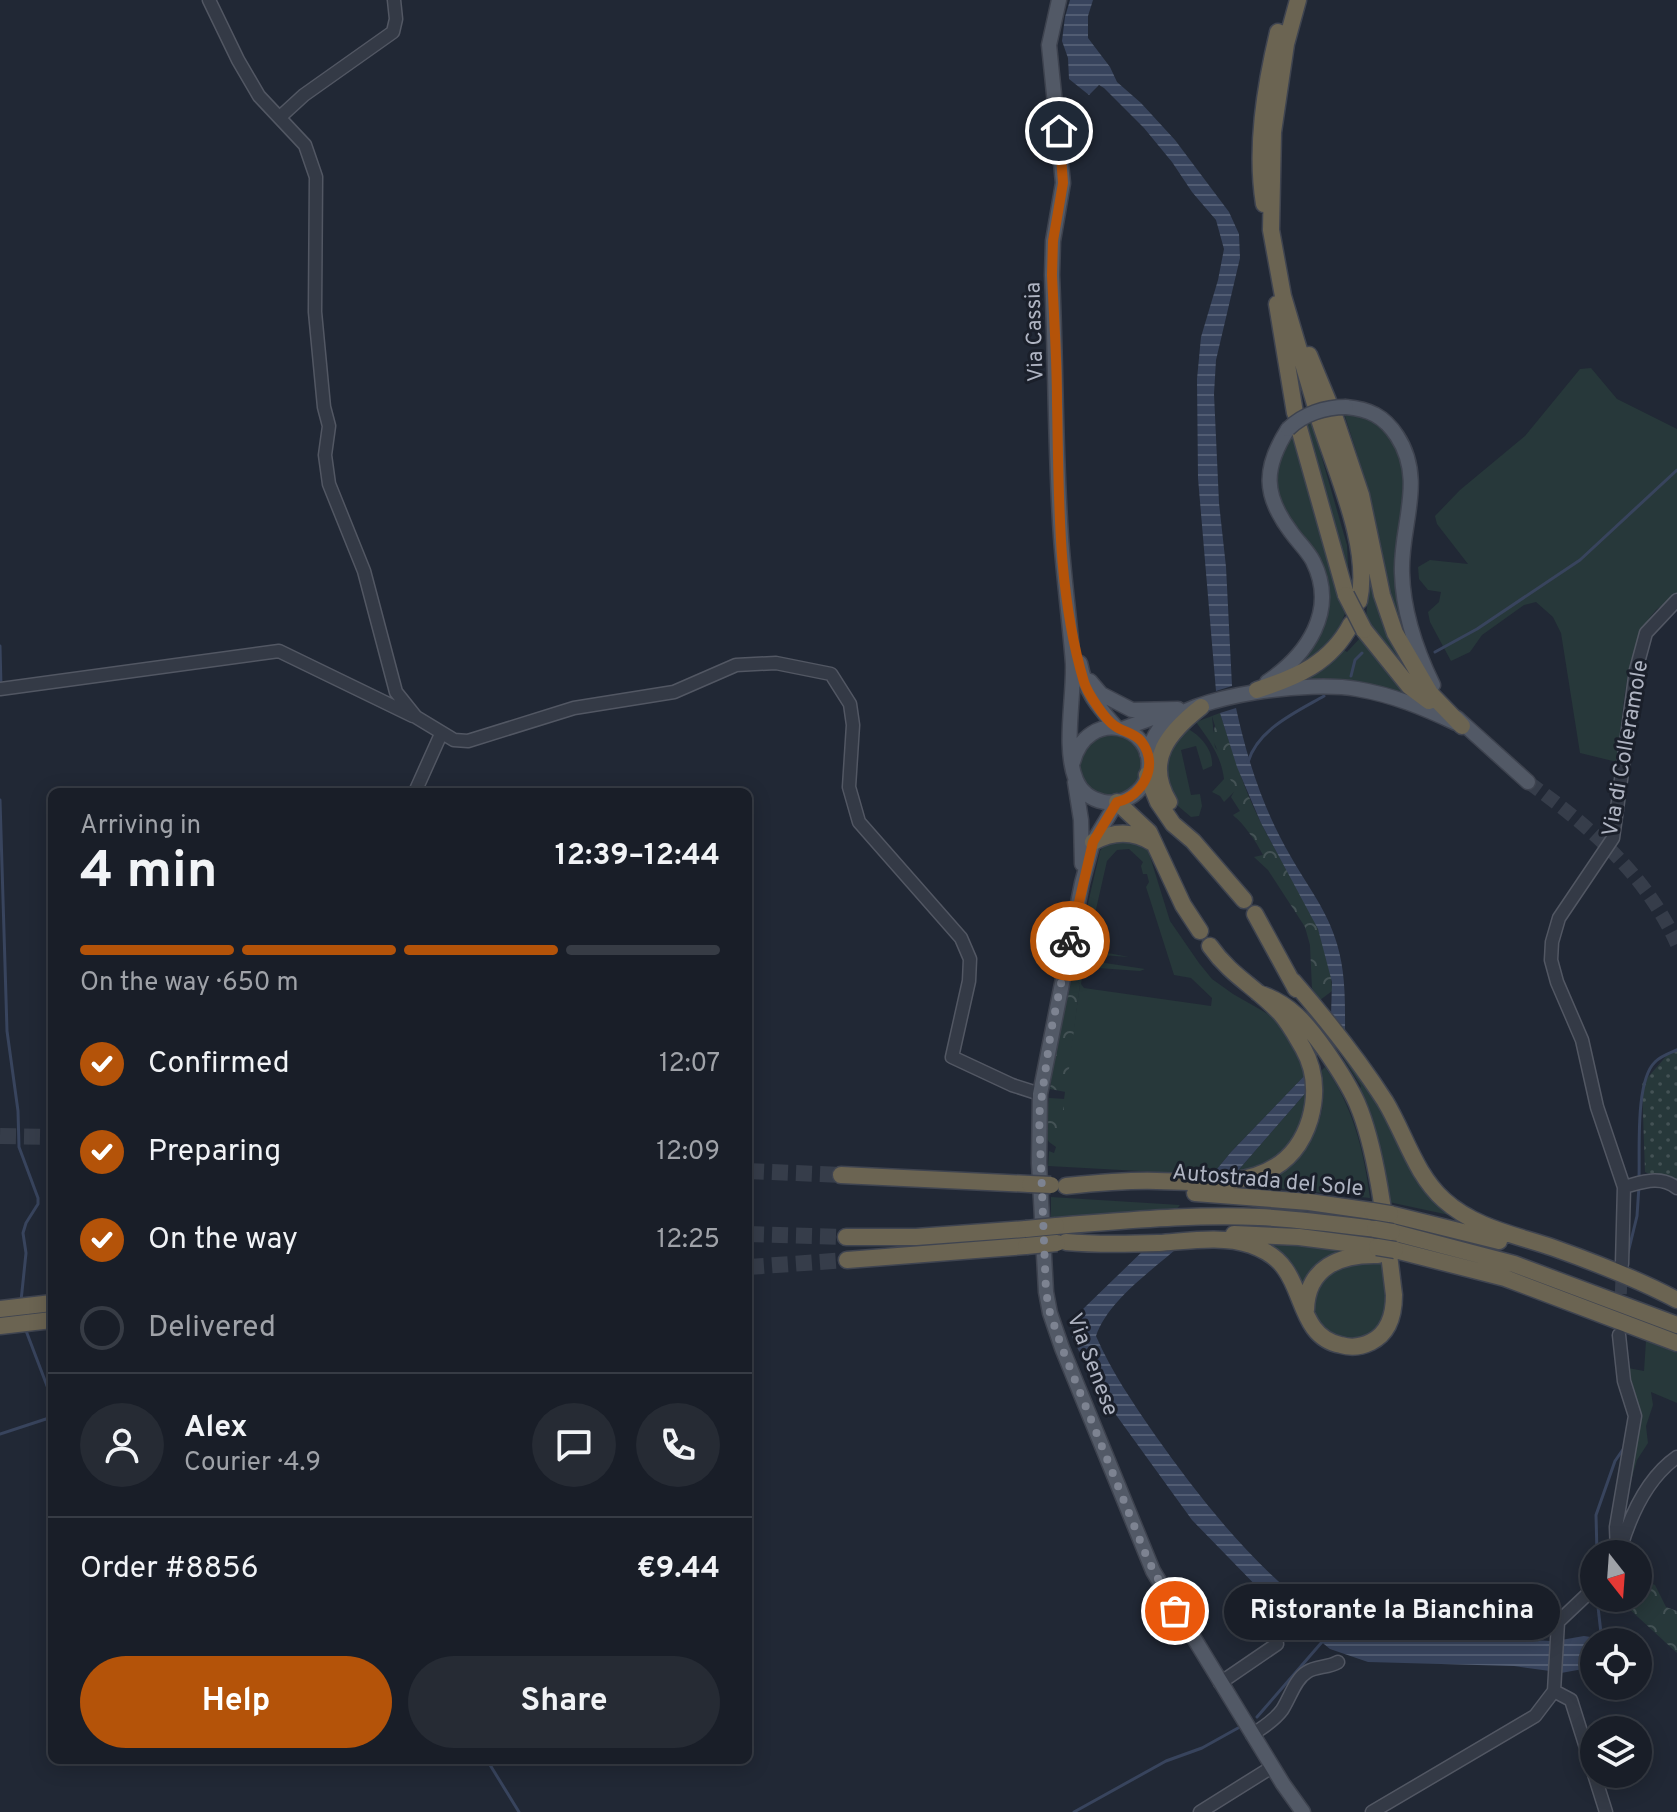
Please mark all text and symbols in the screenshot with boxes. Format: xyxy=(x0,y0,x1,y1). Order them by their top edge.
pin xyxy=(1025,97,1093,165)
icon: home xyxy=(1037,109,1081,153)
street label: Via Cassia xyxy=(1020,281,1051,382)
street label: Via di Colleramole xyxy=(1598,658,1655,839)
text: Arriving in xyxy=(80,810,201,843)
text: 12:39–12:44 xyxy=(555,838,720,875)
text: 4 min xyxy=(80,840,217,906)
courier xyxy=(1030,901,1110,981)
icon: bike xyxy=(1048,919,1092,963)
text: On the way · 650 m xyxy=(80,967,299,1000)
icon: check xyxy=(80,1042,124,1086)
text: Confirmed xyxy=(148,1046,290,1083)
text: 12:07 xyxy=(659,1048,720,1081)
icon: check xyxy=(80,1130,124,1174)
text: Preparing xyxy=(148,1134,281,1171)
text: 12:09 xyxy=(656,1136,720,1169)
street label: Autostrada del Sole xyxy=(1171,1160,1365,1203)
icon: check xyxy=(80,1218,124,1262)
text: On the way xyxy=(148,1222,298,1259)
text: 12:25 xyxy=(656,1224,720,1257)
text: Delivered xyxy=(148,1310,276,1347)
street label: Via Senese xyxy=(1060,1310,1124,1420)
button: person xyxy=(80,1403,164,1487)
button: chat xyxy=(532,1403,616,1487)
button: phone xyxy=(636,1403,720,1487)
text: Alex xyxy=(184,1410,248,1447)
text: Courier · 4.9 xyxy=(184,1447,321,1480)
north arrow xyxy=(1580,1540,1652,1612)
map controls xyxy=(1580,1540,1652,1788)
text: Order #8856 xyxy=(80,1551,259,1588)
text: €9.44 xyxy=(637,1551,720,1588)
pin xyxy=(1141,1577,1209,1645)
callout: Ristorante la Bianchina xyxy=(1223,1583,1559,1639)
icon: bag xyxy=(1153,1589,1197,1633)
text: Ristorante la Bianchina xyxy=(1250,1595,1534,1628)
button: locate xyxy=(1580,1628,1652,1700)
button: Help xyxy=(80,1656,392,1748)
button: Share xyxy=(408,1656,720,1748)
button: layers xyxy=(1580,1716,1652,1788)

